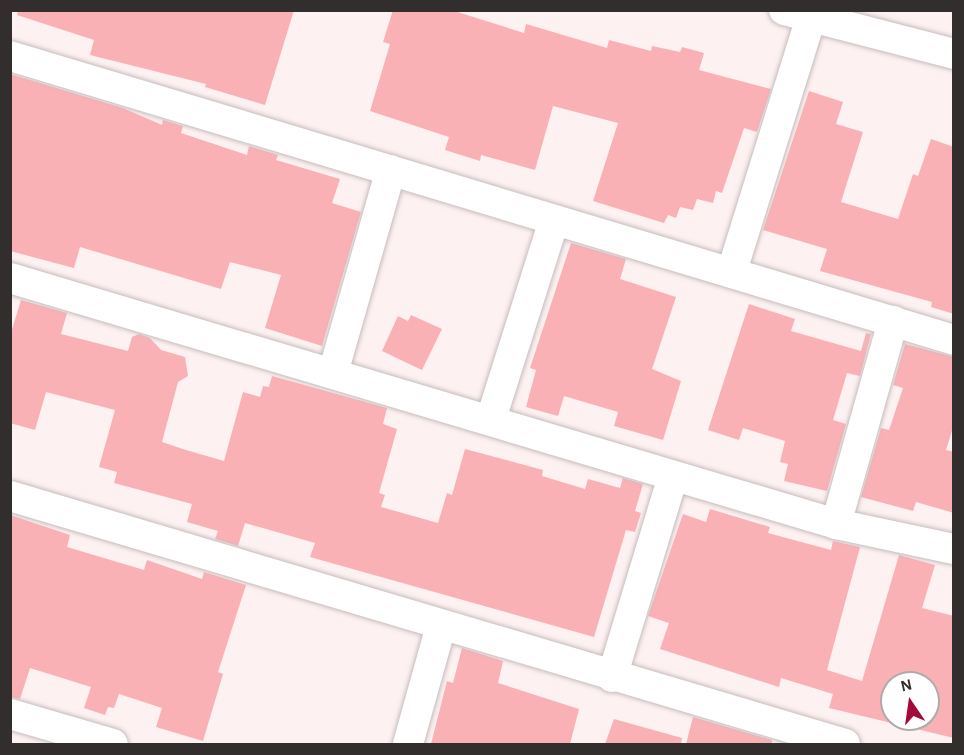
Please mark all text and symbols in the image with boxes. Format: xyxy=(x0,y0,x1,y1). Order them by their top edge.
north arrow xyxy=(880,671,940,731)
text: N xyxy=(899,676,914,694)

